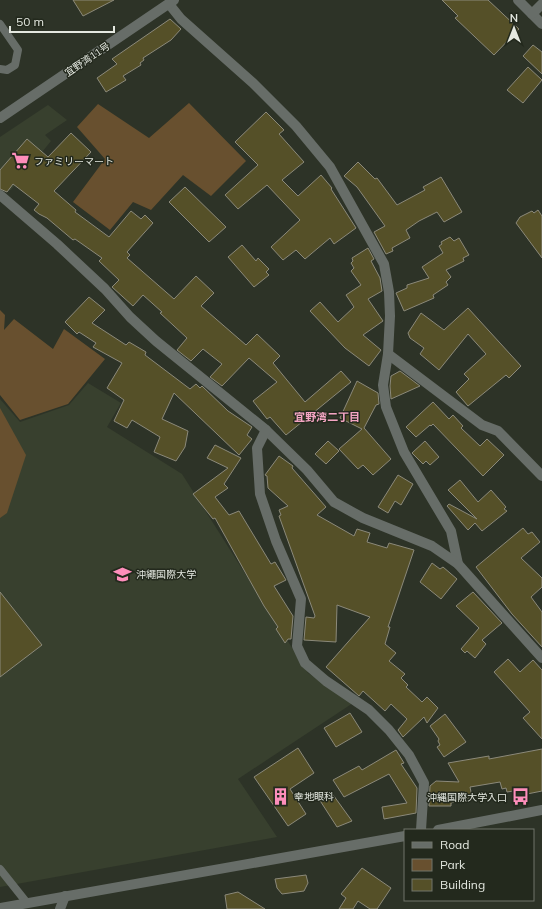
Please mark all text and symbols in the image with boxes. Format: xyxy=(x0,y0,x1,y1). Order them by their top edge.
scale bar xyxy=(10,8,114,34)
north arrow xyxy=(494,8,534,48)
text: N xyxy=(510,11,518,25)
text: 50 m xyxy=(16,14,44,29)
street label: 宜野湾11号 xyxy=(62,39,112,79)
supermarket icon: ファミリーマート xyxy=(11,151,31,171)
place label: ファミリーマート xyxy=(34,155,114,168)
district label: 宜野湾二丁目 xyxy=(294,410,360,424)
school or university icon: 沖繩国際大学 xyxy=(113,564,133,584)
place label: 沖繩国際大学 xyxy=(136,568,196,581)
building icon: 幸地眼科 xyxy=(271,786,291,806)
bus stop icon: 沖縄国際大学入口 xyxy=(510,787,530,807)
place label: 幸地眼科 xyxy=(294,790,334,803)
place label: 沖縄国際大学入口 xyxy=(427,791,507,804)
legend xyxy=(404,829,534,901)
text: Road xyxy=(440,837,469,852)
text: Park xyxy=(440,857,466,872)
text: Building xyxy=(440,877,485,892)

